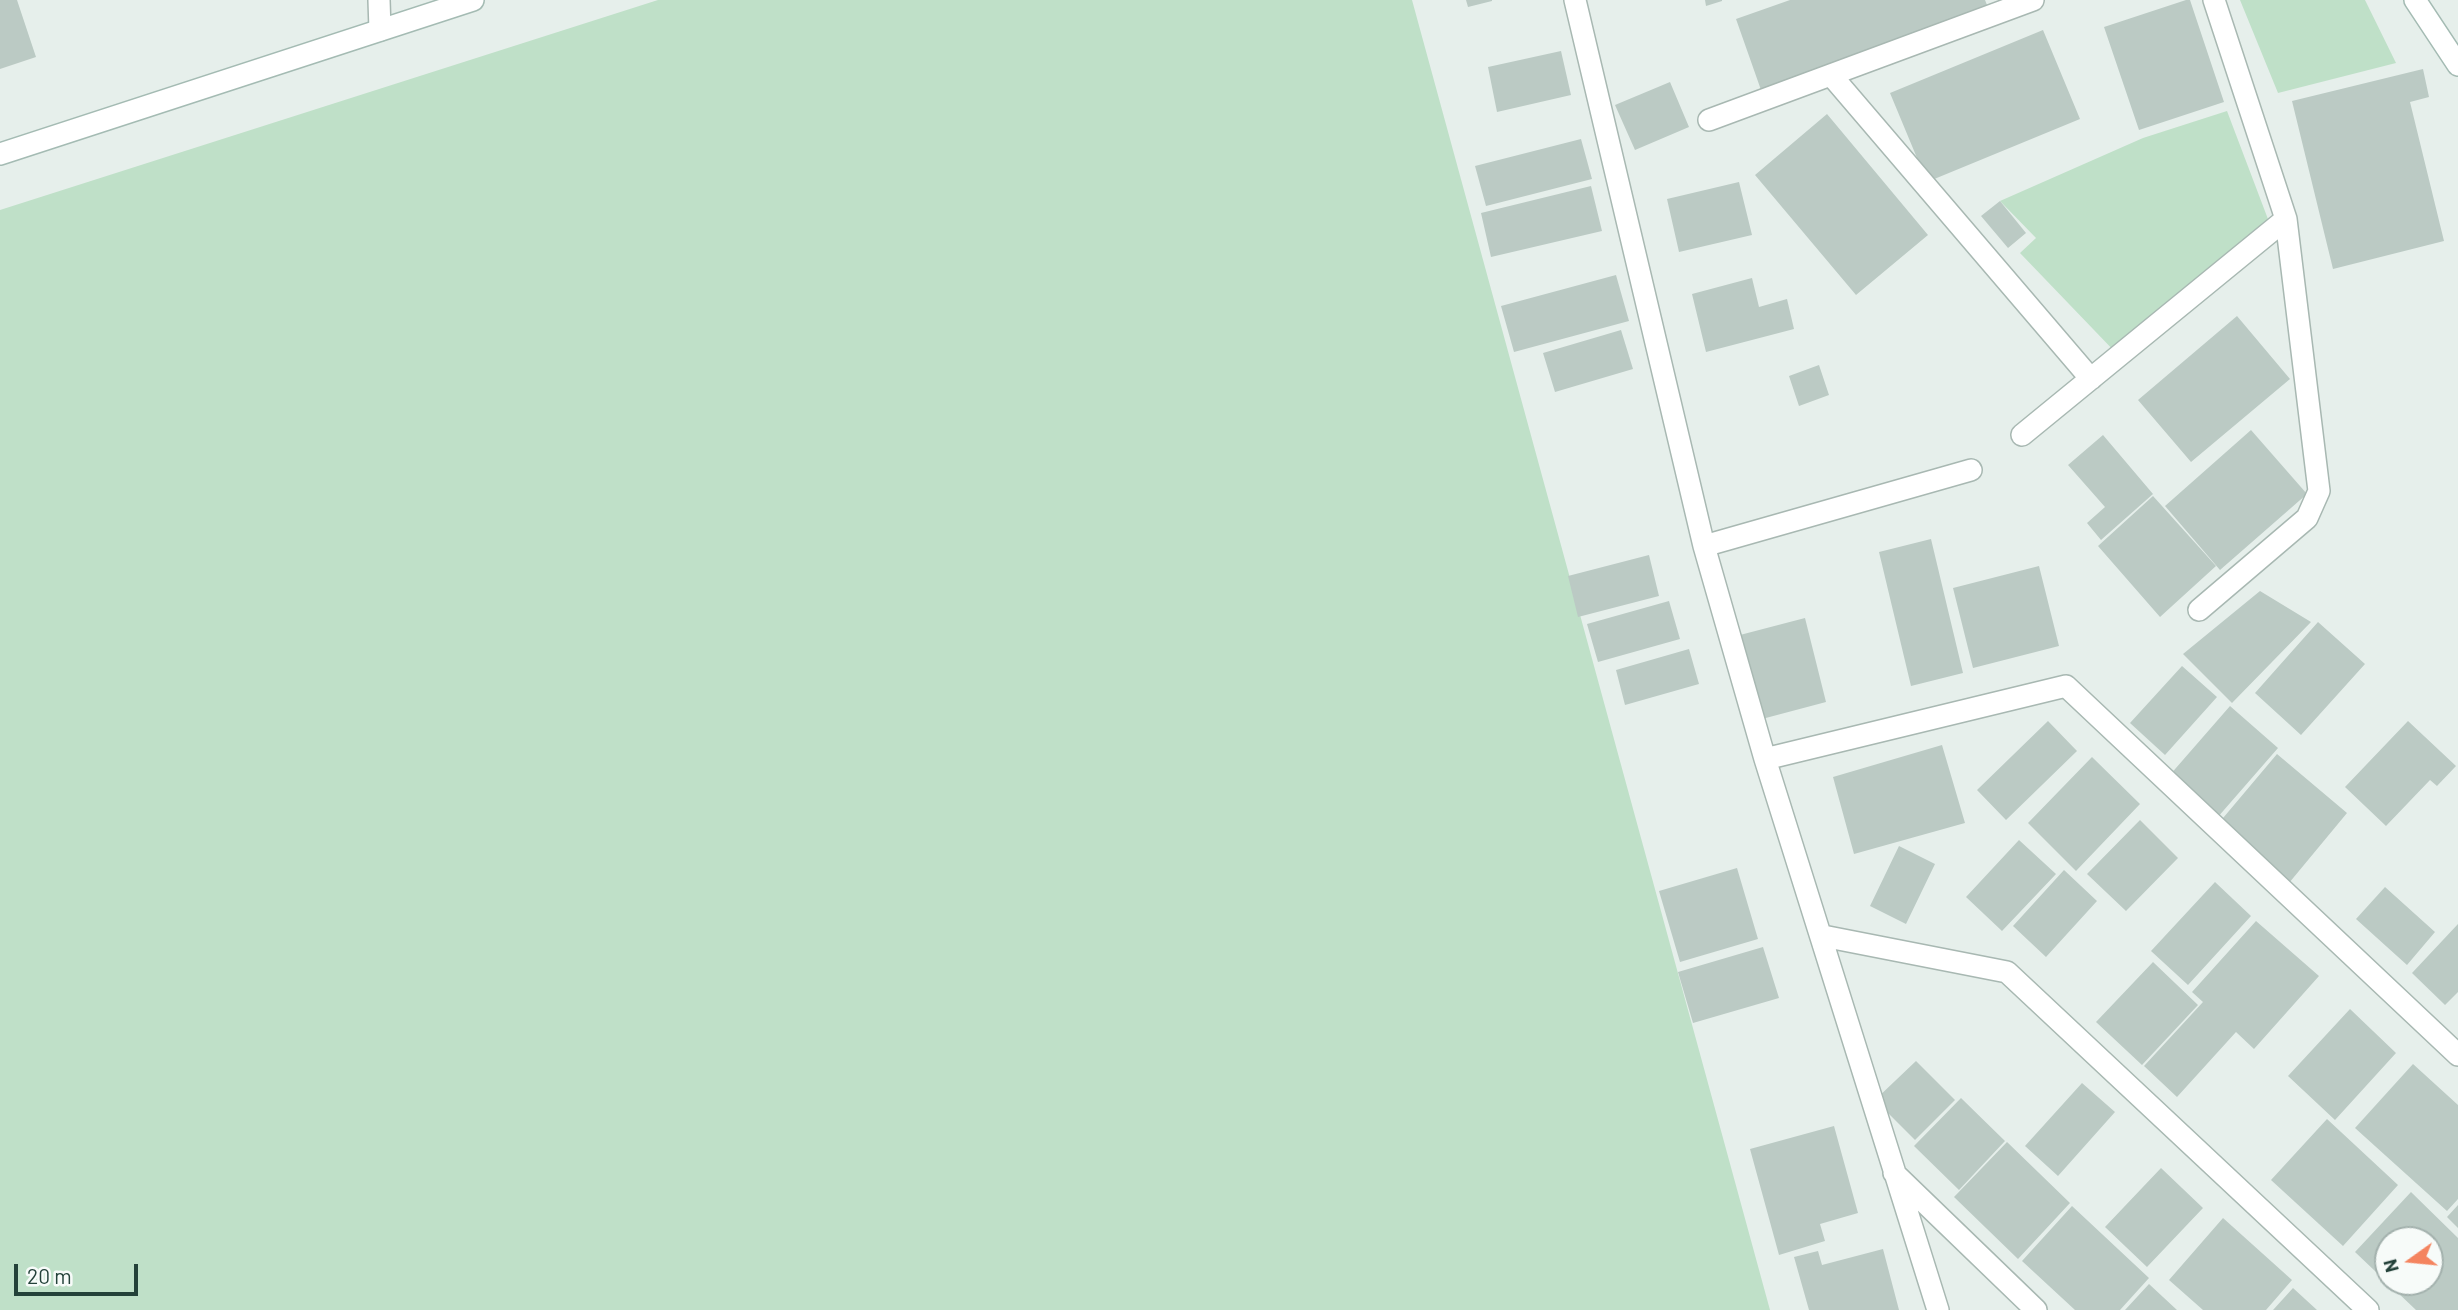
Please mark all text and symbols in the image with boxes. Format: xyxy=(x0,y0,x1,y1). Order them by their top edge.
north arrow xyxy=(2374,1226,2444,1296)
scale bar xyxy=(18,1250,142,1294)
text: N xyxy=(2377,1257,2403,1275)
text: 20 m xyxy=(27,1263,72,1288)

